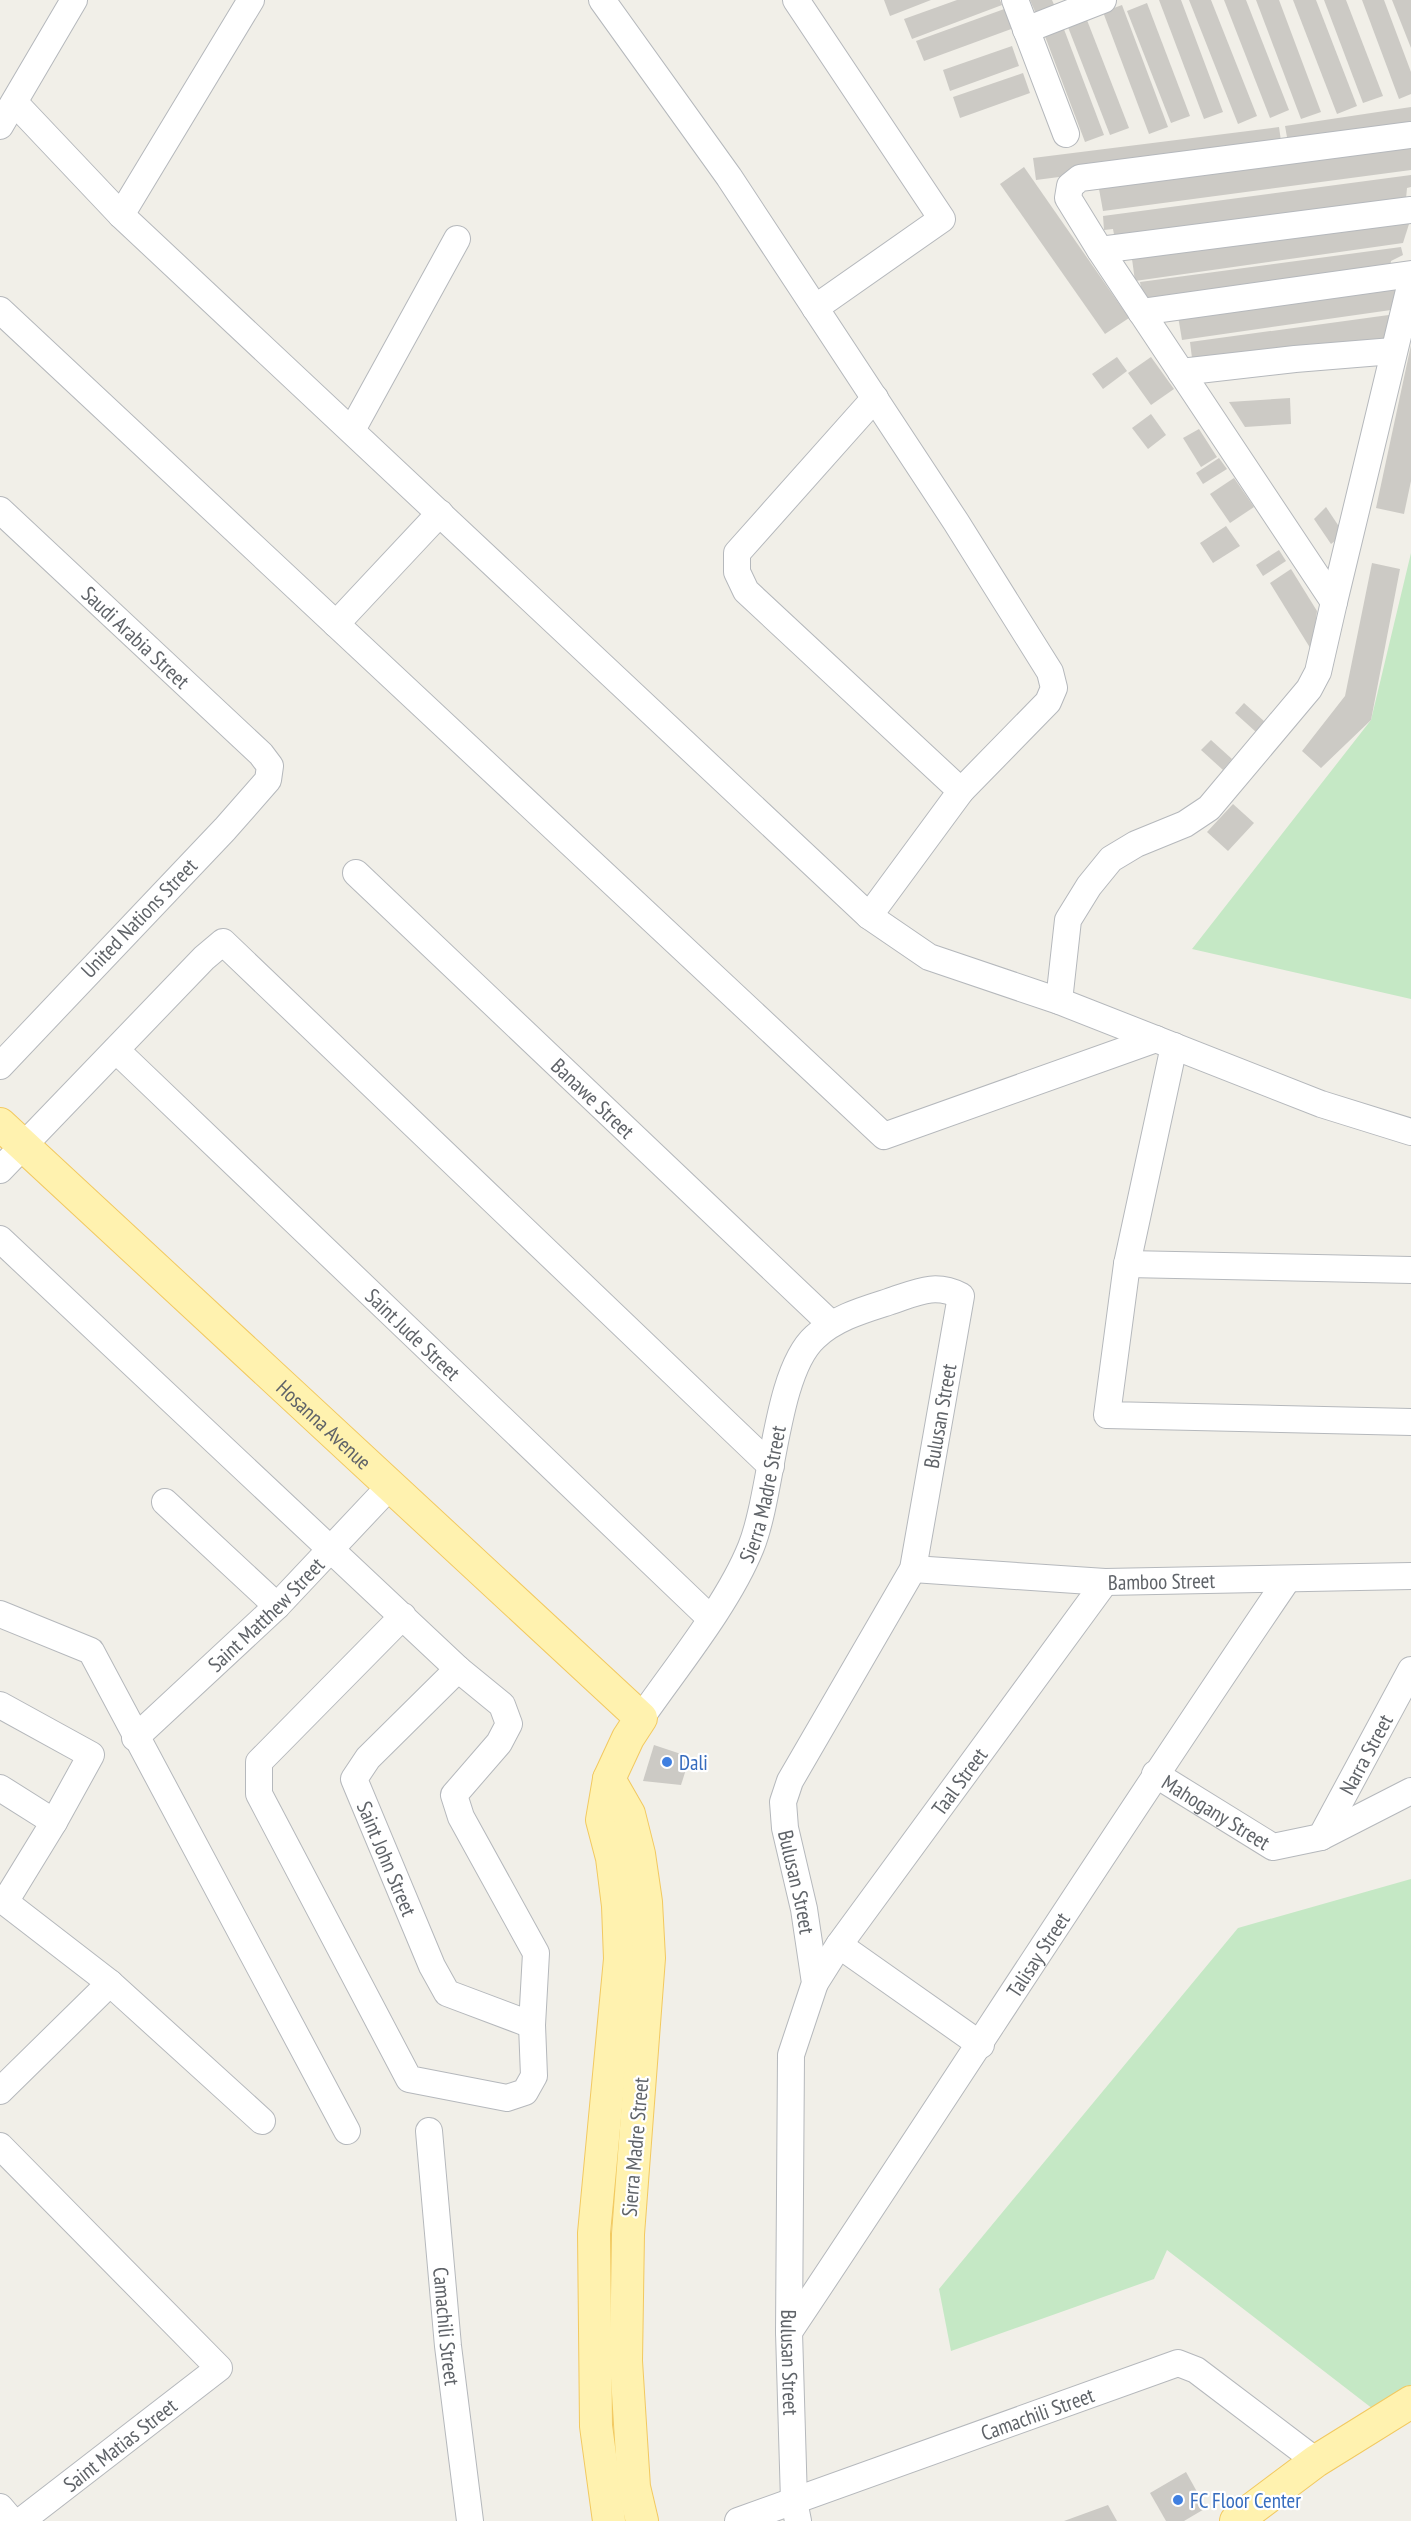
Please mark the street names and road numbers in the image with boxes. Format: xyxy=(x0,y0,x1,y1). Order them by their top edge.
street label: Saudi Arabia Street xyxy=(76,580,196,694)
street label: United Nations Street xyxy=(75,852,203,983)
street label: Banawe Street xyxy=(546,1052,641,1144)
street label: Saint Jude Street xyxy=(360,1282,466,1386)
street label: Bulusan Street xyxy=(918,1361,963,1470)
street label: Hosanna Avenue xyxy=(271,1374,377,1475)
street label: Sierra Madre Street xyxy=(732,1423,791,1567)
street label: Saint Matthew Street xyxy=(202,1551,330,1677)
street label: Bamboo Street xyxy=(1108,1566,1216,1595)
street label: Narra Street xyxy=(1333,1709,1398,1799)
street label: Taal Street xyxy=(925,1742,993,1820)
street label: Mahogany Street xyxy=(1157,1768,1275,1856)
street label: Saint John Street xyxy=(351,1797,423,1920)
street label: Bulusan Street xyxy=(772,1827,821,1936)
street label: Talisay Street xyxy=(1000,1907,1076,2002)
street label: Sierra Madre Street xyxy=(615,2076,655,2218)
street label: Camachili Street xyxy=(428,2266,466,2387)
street label: Bulusan Street xyxy=(775,2309,805,2416)
street label: Camachili Street xyxy=(977,2381,1098,2446)
street label: Saint Matias Street xyxy=(58,2392,182,2498)

